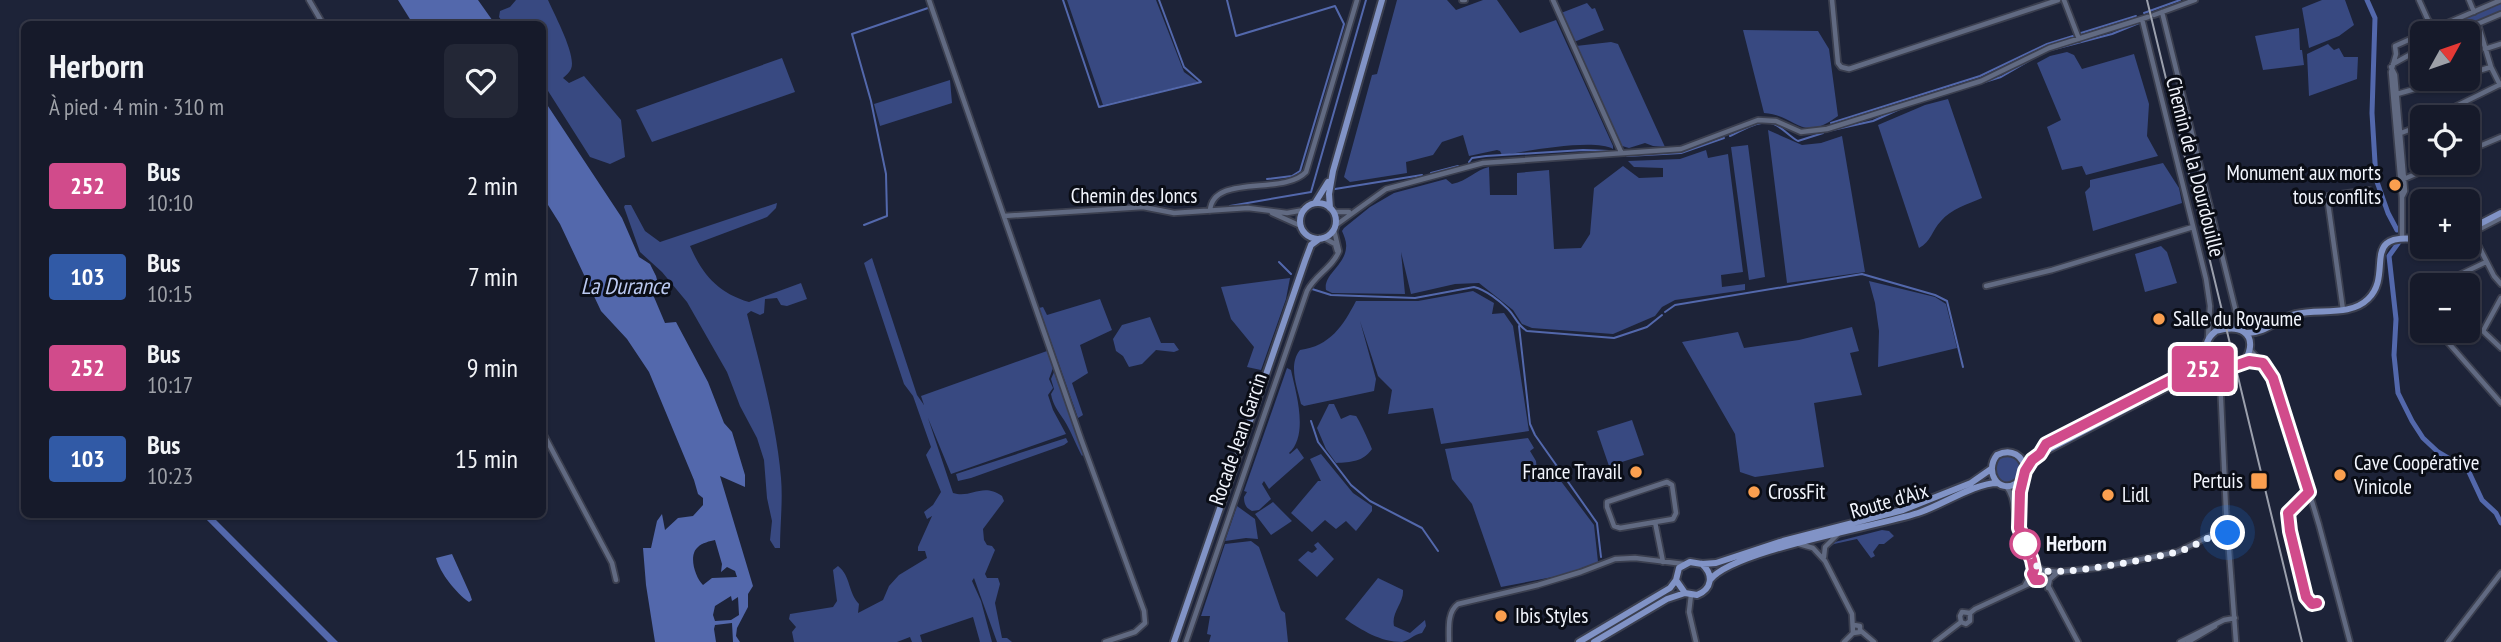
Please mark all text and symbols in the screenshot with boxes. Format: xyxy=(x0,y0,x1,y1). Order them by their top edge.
north arrow xyxy=(2410,21,2480,91)
map controls xyxy=(2410,21,2480,343)
text: Herborn xyxy=(49,44,144,87)
button: heart xyxy=(444,44,518,118)
street label: Chemin de la Dourdouille xyxy=(2160,74,2231,260)
text: À pied · 4 min · 310 m xyxy=(49,92,224,121)
button: locate xyxy=(2410,105,2480,175)
text: Bus xyxy=(147,155,180,188)
place label: Monument aux morts tous conflits xyxy=(2226,159,2381,210)
text: 2 min xyxy=(467,169,518,202)
text: 252 xyxy=(70,170,105,201)
marker: Monument aux morts tous conflits xyxy=(2387,177,2403,193)
street label: Chemin des Joncs xyxy=(1071,182,1197,209)
text: 10:10 xyxy=(147,188,193,217)
button: + xyxy=(2410,189,2480,259)
text: Bus xyxy=(147,246,180,279)
text: 7 min xyxy=(468,260,518,293)
text: 103 xyxy=(70,261,105,292)
water label: La Durance xyxy=(581,271,671,300)
button: − xyxy=(2410,273,2480,343)
text: 10:15 xyxy=(147,279,193,308)
place label: Salle du Royaume xyxy=(2173,305,2302,332)
marker: Salle du Royaume xyxy=(2151,311,2167,327)
text: Bus xyxy=(147,337,180,370)
line badge: 252 xyxy=(2163,346,2243,392)
text: 9 min xyxy=(467,351,518,384)
text: 252 xyxy=(70,352,105,383)
text: 252 xyxy=(2186,353,2220,384)
street label: Rocade Jean Garcin xyxy=(1202,369,1273,508)
text: 10:17 xyxy=(147,370,193,399)
text: Bus xyxy=(147,428,180,461)
text: 15 min xyxy=(455,442,518,475)
text: 103 xyxy=(70,443,105,474)
place label: Cave Coopérative Vinicole xyxy=(2353,449,2479,500)
place label: France Travail xyxy=(1523,458,1622,485)
text: 10:23 xyxy=(147,461,193,490)
marker: France Travail xyxy=(1628,464,1644,480)
place label: Pertuis xyxy=(2193,467,2243,494)
marker: Cave Coopérative Vinicole xyxy=(2332,467,2348,483)
marker: Pertuis xyxy=(2249,471,2269,491)
street label: Route d'Aix xyxy=(1847,476,1931,525)
place label: CrossFit xyxy=(1768,478,1826,505)
place label: Lidl xyxy=(2122,481,2149,508)
marker: CrossFit xyxy=(1746,484,1762,500)
marker: Lidl xyxy=(2100,487,2116,503)
your location xyxy=(2210,515,2245,550)
marker: Herborn xyxy=(2010,529,2040,559)
place label: Herborn xyxy=(2046,530,2107,557)
place label: Ibis Styles xyxy=(1515,602,1588,629)
marker: Ibis Styles xyxy=(1493,608,1509,624)

